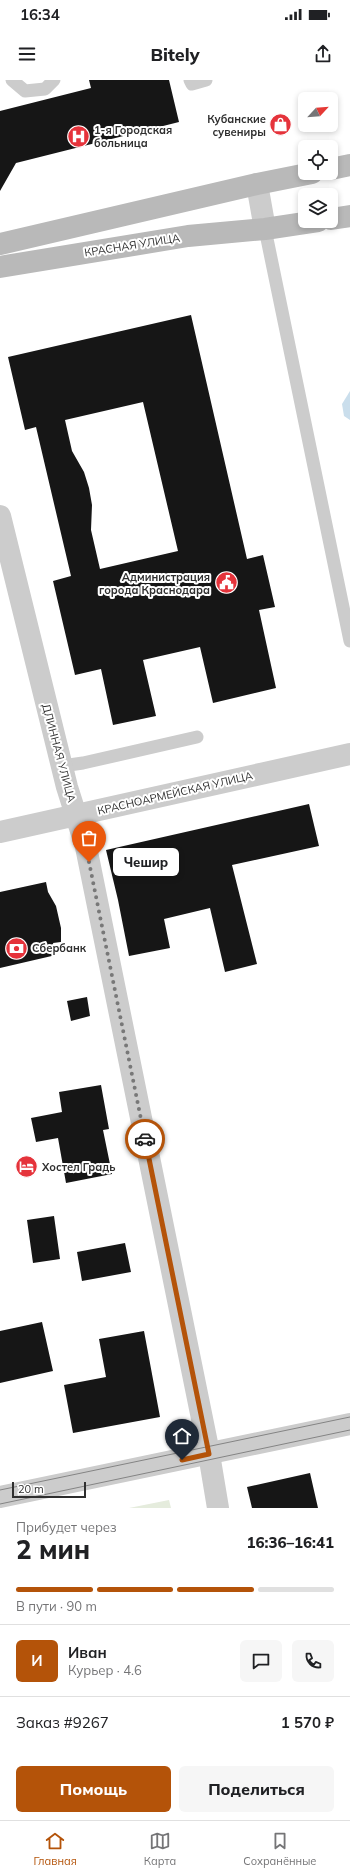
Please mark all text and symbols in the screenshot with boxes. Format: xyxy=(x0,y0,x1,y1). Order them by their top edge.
text: 16:34 xyxy=(20,5,60,24)
icon: menu xyxy=(16,43,38,65)
text: Bitely xyxy=(150,43,200,66)
icon: share xyxy=(312,43,334,65)
north arrow xyxy=(298,92,338,132)
map controls xyxy=(298,92,338,228)
place label: Кубанские сувениры xyxy=(207,112,266,139)
shop icon: Кубанские сувениры xyxy=(268,112,294,138)
hospital icon: 1-я Городская больница xyxy=(66,123,92,149)
place label: 1-я Городская больница xyxy=(94,123,172,150)
button: locate xyxy=(298,140,338,180)
button: layers xyxy=(298,188,338,228)
street label: КРАСНАЯ УЛИЦА xyxy=(83,231,181,259)
place label: Администрация города Краснодара xyxy=(99,570,210,597)
public building icon: Администрация города Краснодара xyxy=(213,570,239,596)
street label: ДЛИННАЯ УЛИЦА xyxy=(39,702,79,804)
street label: КРАСНОАРМЕЙСКАЯ УЛИЦА xyxy=(96,768,254,818)
pin xyxy=(72,821,106,862)
icon: bag xyxy=(78,827,100,849)
callout: Чешир xyxy=(113,848,179,876)
text: Чешир xyxy=(124,854,168,870)
bank icon: Сбербанк xyxy=(3,935,29,961)
place label: Сбербанк xyxy=(32,941,87,955)
courier xyxy=(125,1119,165,1159)
icon: car xyxy=(134,1128,156,1150)
hotel icon: Хостел Градь xyxy=(13,1154,39,1180)
place label: Хостел Градь xyxy=(41,1160,115,1174)
pin xyxy=(165,1419,199,1460)
icon: home xyxy=(171,1425,193,1447)
scale bar xyxy=(12,1480,86,1499)
text: 20 m xyxy=(18,1482,44,1496)
text: Прибудет через xyxy=(16,1519,117,1535)
text: 2 мин xyxy=(16,1533,90,1566)
text: 16:36–16:41 xyxy=(247,1533,334,1552)
text: В пути · 90 m xyxy=(16,1598,97,1614)
button: chat xyxy=(240,1640,282,1682)
button: phone xyxy=(292,1640,334,1682)
text: Иван xyxy=(68,1643,107,1662)
text: И xyxy=(31,1651,43,1670)
text: Курьер · 4.6 xyxy=(68,1662,142,1678)
text: Заказ #9267 xyxy=(16,1713,109,1732)
text: 1 570 ₽ xyxy=(281,1713,334,1732)
button: Помощь xyxy=(16,1766,171,1812)
button: Поделиться xyxy=(179,1766,334,1812)
tab: Главная xyxy=(34,1830,77,1868)
tab: Карта xyxy=(144,1830,176,1868)
tab: Сохранённые xyxy=(243,1830,316,1868)

